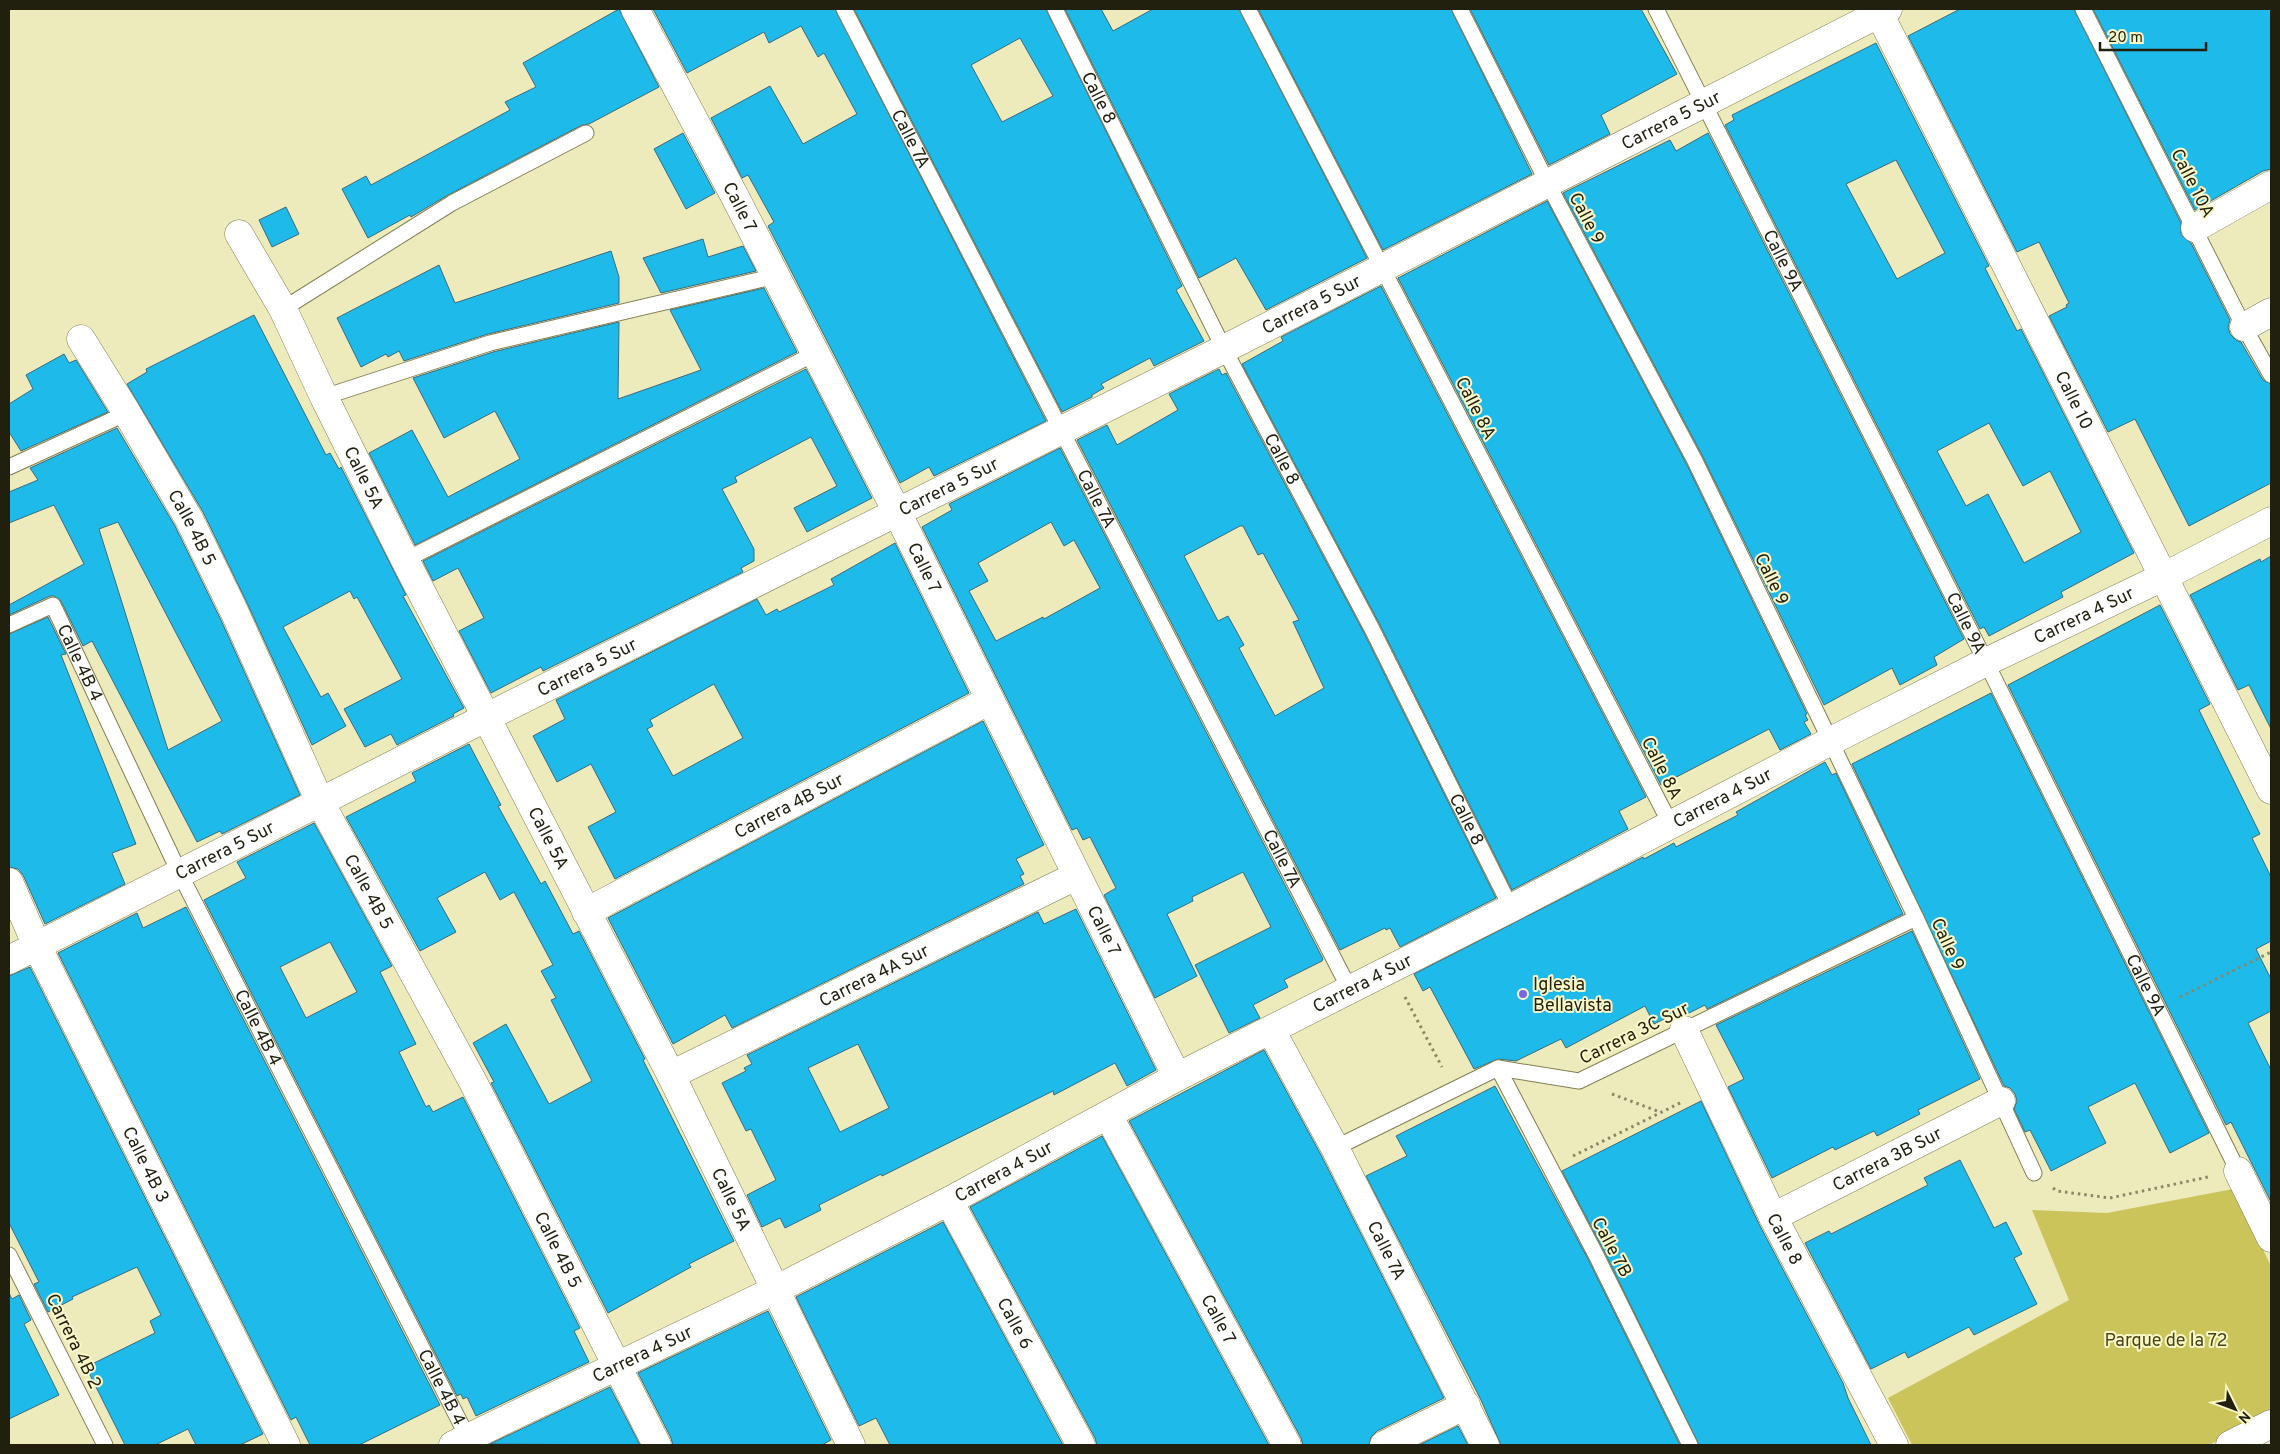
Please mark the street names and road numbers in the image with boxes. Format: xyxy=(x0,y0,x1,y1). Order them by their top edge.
street label: Calle 8 xyxy=(1075,68,1120,128)
street label: Carrera 5 Sur xyxy=(1618,87,1725,157)
street label: Calle 7A xyxy=(885,106,934,173)
street label: Calle 10A xyxy=(2165,145,2219,222)
street label: Calle 7 xyxy=(716,179,761,236)
street label: Calle 9 xyxy=(1563,189,1609,248)
street label: Calle 9A xyxy=(1757,226,1807,296)
street label: Carrera 5 Sur xyxy=(1258,271,1365,341)
street label: Calle 10 xyxy=(2049,368,2097,434)
street label: Calle 8A xyxy=(1449,373,1500,444)
street label: Calle 8 xyxy=(1258,430,1304,490)
street label: Calle 5A xyxy=(337,443,388,514)
street label: Carrera 5 Sur xyxy=(895,453,1003,522)
street label: Calle 7A xyxy=(1071,466,1120,533)
street label: Calle 4B 5 xyxy=(161,486,220,570)
street label: Calle 7 xyxy=(901,539,945,597)
street label: Calle 9 xyxy=(1748,550,1793,610)
street label: Carrera 4 Sur xyxy=(2030,583,2138,650)
street label: Calle 9A xyxy=(1940,589,1990,659)
street label: Calle 4B 4 xyxy=(51,621,107,706)
street label: Carrera 5 Sur xyxy=(534,634,641,703)
street label: Calle 8A xyxy=(1635,733,1686,804)
street label: Carrera 4 Sur xyxy=(1670,764,1776,834)
street label: Carrera 4B Sur xyxy=(731,769,848,845)
street label: Calle 8 xyxy=(1443,790,1488,850)
street label: Calle 5A xyxy=(522,803,573,874)
street label: Carrera 5 Sur xyxy=(172,817,279,887)
street label: Calle 7A xyxy=(1256,826,1306,893)
street label: Calle 4B 5 xyxy=(338,850,398,934)
street label: Calle 7 xyxy=(1081,902,1125,960)
street label: Calle 9 xyxy=(1925,915,1969,975)
street label: Carrera 4A Sur xyxy=(816,940,933,1013)
street label: Carrera 4 Sur xyxy=(1309,950,1417,1019)
street label: Calle 9A xyxy=(2119,951,2170,1021)
street label: Calle 4B 4 xyxy=(228,986,286,1070)
street label: Carrera 3C Sur xyxy=(1576,998,1693,1071)
street label: Calle 4B 3 xyxy=(116,1123,173,1207)
street label: Carrera 3B Sur xyxy=(1829,1123,1946,1198)
street label: Carrera 4 Sur xyxy=(951,1137,1058,1209)
street label: Calle 5A xyxy=(705,1165,755,1235)
street label: Calle 4B 5 xyxy=(528,1208,586,1293)
street label: Calle 8 xyxy=(1760,1210,1807,1270)
street label: Calle 7B xyxy=(1585,1214,1636,1282)
street label: Calle 7A xyxy=(1361,1218,1410,1285)
street label: Carrera 4B 2 xyxy=(40,1290,106,1393)
street label: Calle 7 xyxy=(1195,1291,1240,1348)
street label: Calle 6 xyxy=(991,1294,1037,1354)
street label: Carrera 4 Sur xyxy=(589,1321,697,1389)
street label: Calle 4B 4 xyxy=(412,1346,470,1430)

